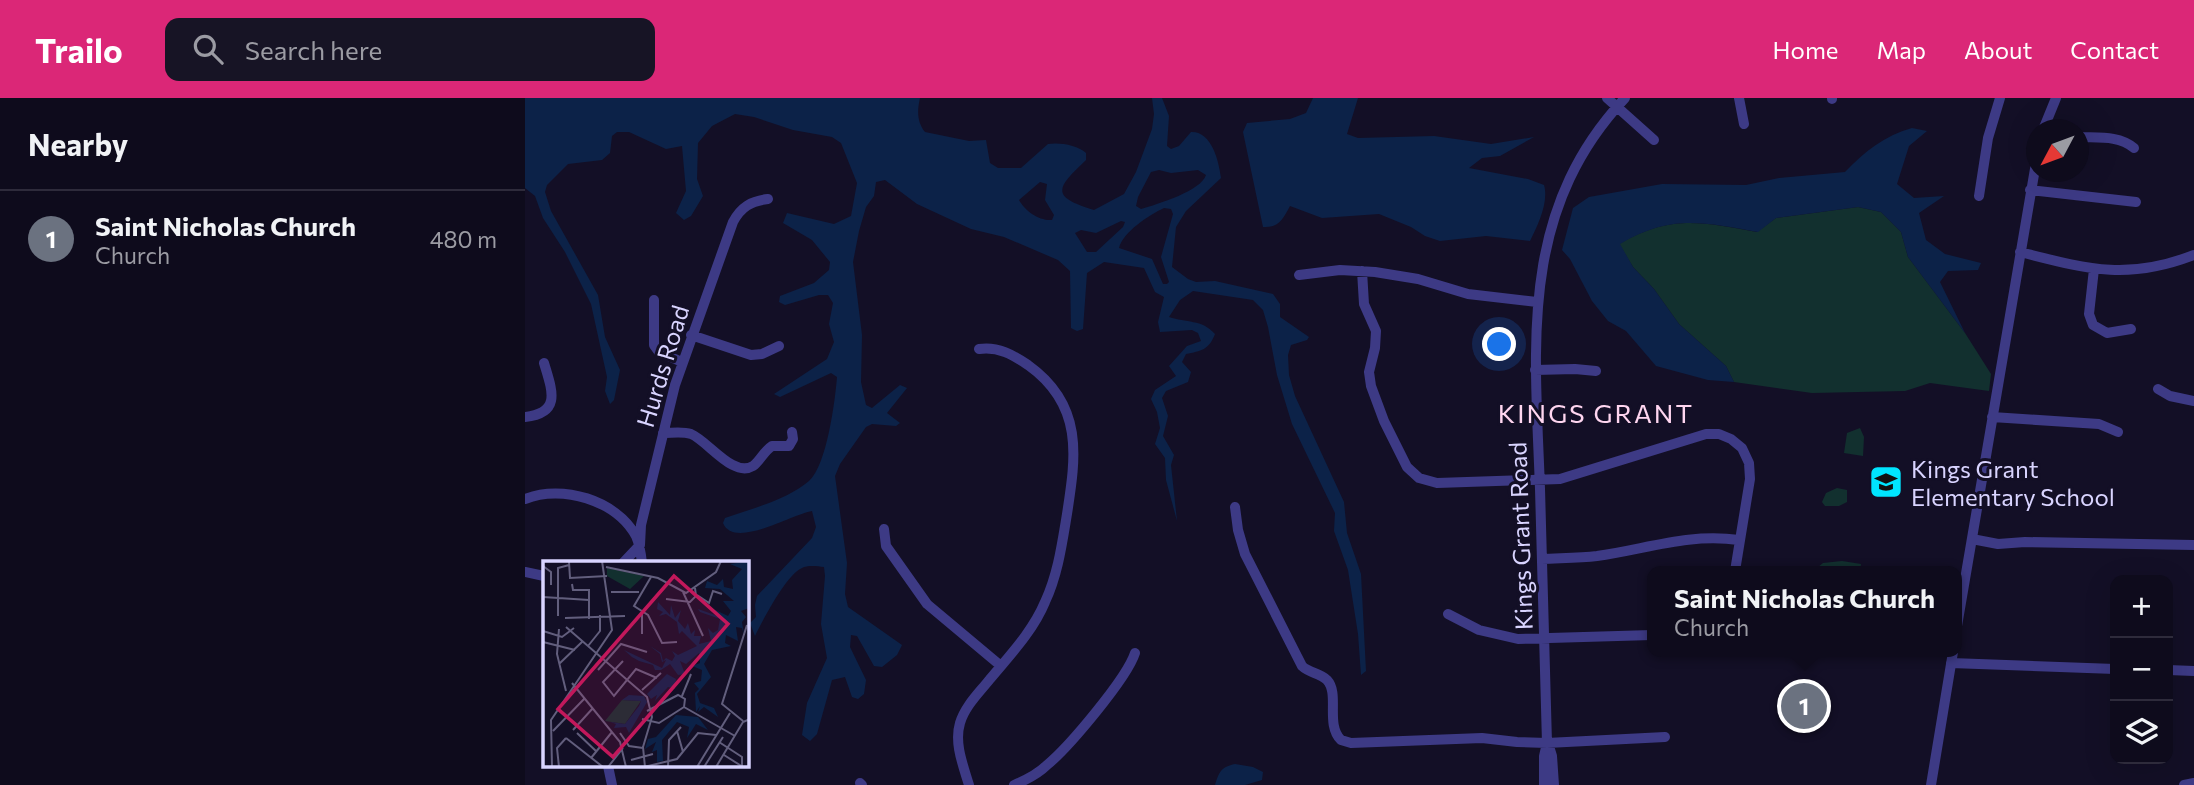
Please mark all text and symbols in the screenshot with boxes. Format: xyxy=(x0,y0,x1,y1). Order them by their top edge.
search box xyxy=(165,18,655,81)
text: Trailo xyxy=(35,29,123,70)
icon: search xyxy=(189,30,227,68)
text: Search here xyxy=(245,34,382,65)
text: Home xyxy=(1773,35,1839,64)
text: Map xyxy=(1877,35,1926,64)
text: About xyxy=(1964,35,2032,64)
text: Contact xyxy=(2070,35,2159,64)
north arrow xyxy=(2026,119,2089,182)
text: Nearby xyxy=(28,125,128,162)
text: Saint Nicholas Church xyxy=(95,210,356,241)
text: 1 xyxy=(46,225,56,253)
text: 480 m xyxy=(430,225,497,253)
text: Church xyxy=(95,241,170,269)
street label: Hurds Road xyxy=(630,302,694,430)
your location xyxy=(1482,327,1516,361)
district label: KINGS GRANT xyxy=(1498,397,1694,428)
street label: Kings Grant Road xyxy=(1502,441,1538,631)
place label: Kings Grant Elementary School xyxy=(1911,454,2115,511)
school or university icon: Kings Grant Elementary School xyxy=(1867,463,1905,501)
inset map xyxy=(543,561,749,768)
popup xyxy=(1647,566,1962,657)
map controls xyxy=(2110,575,2173,764)
button: + xyxy=(2110,575,2173,638)
text: Saint Nicholas Church xyxy=(1674,582,1935,613)
text: Church xyxy=(1674,613,1749,641)
button: − xyxy=(2110,638,2173,701)
pin: 1 xyxy=(1781,680,1827,732)
button: layers xyxy=(2110,701,2173,764)

